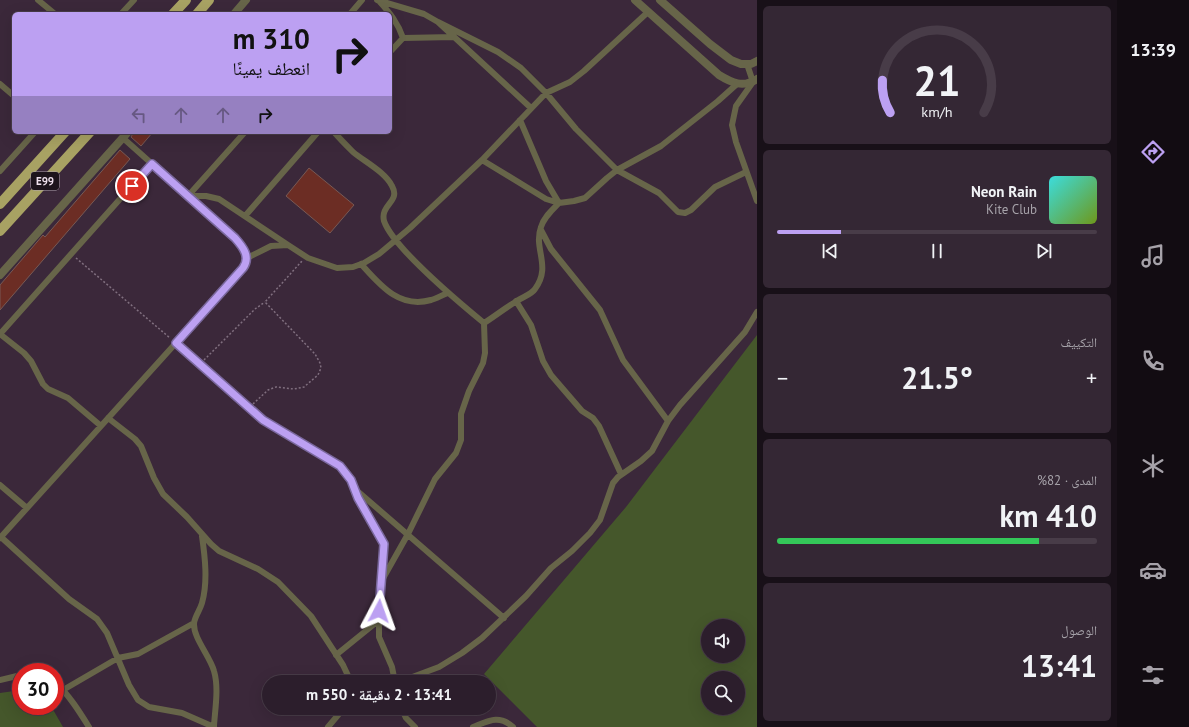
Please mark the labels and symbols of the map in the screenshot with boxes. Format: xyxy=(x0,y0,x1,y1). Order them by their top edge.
pin xyxy=(115,169,149,203)
road number: E99 xyxy=(31,172,59,190)
position arrow xyxy=(358,590,400,632)
speed limit sign: 30 xyxy=(12,663,64,715)

